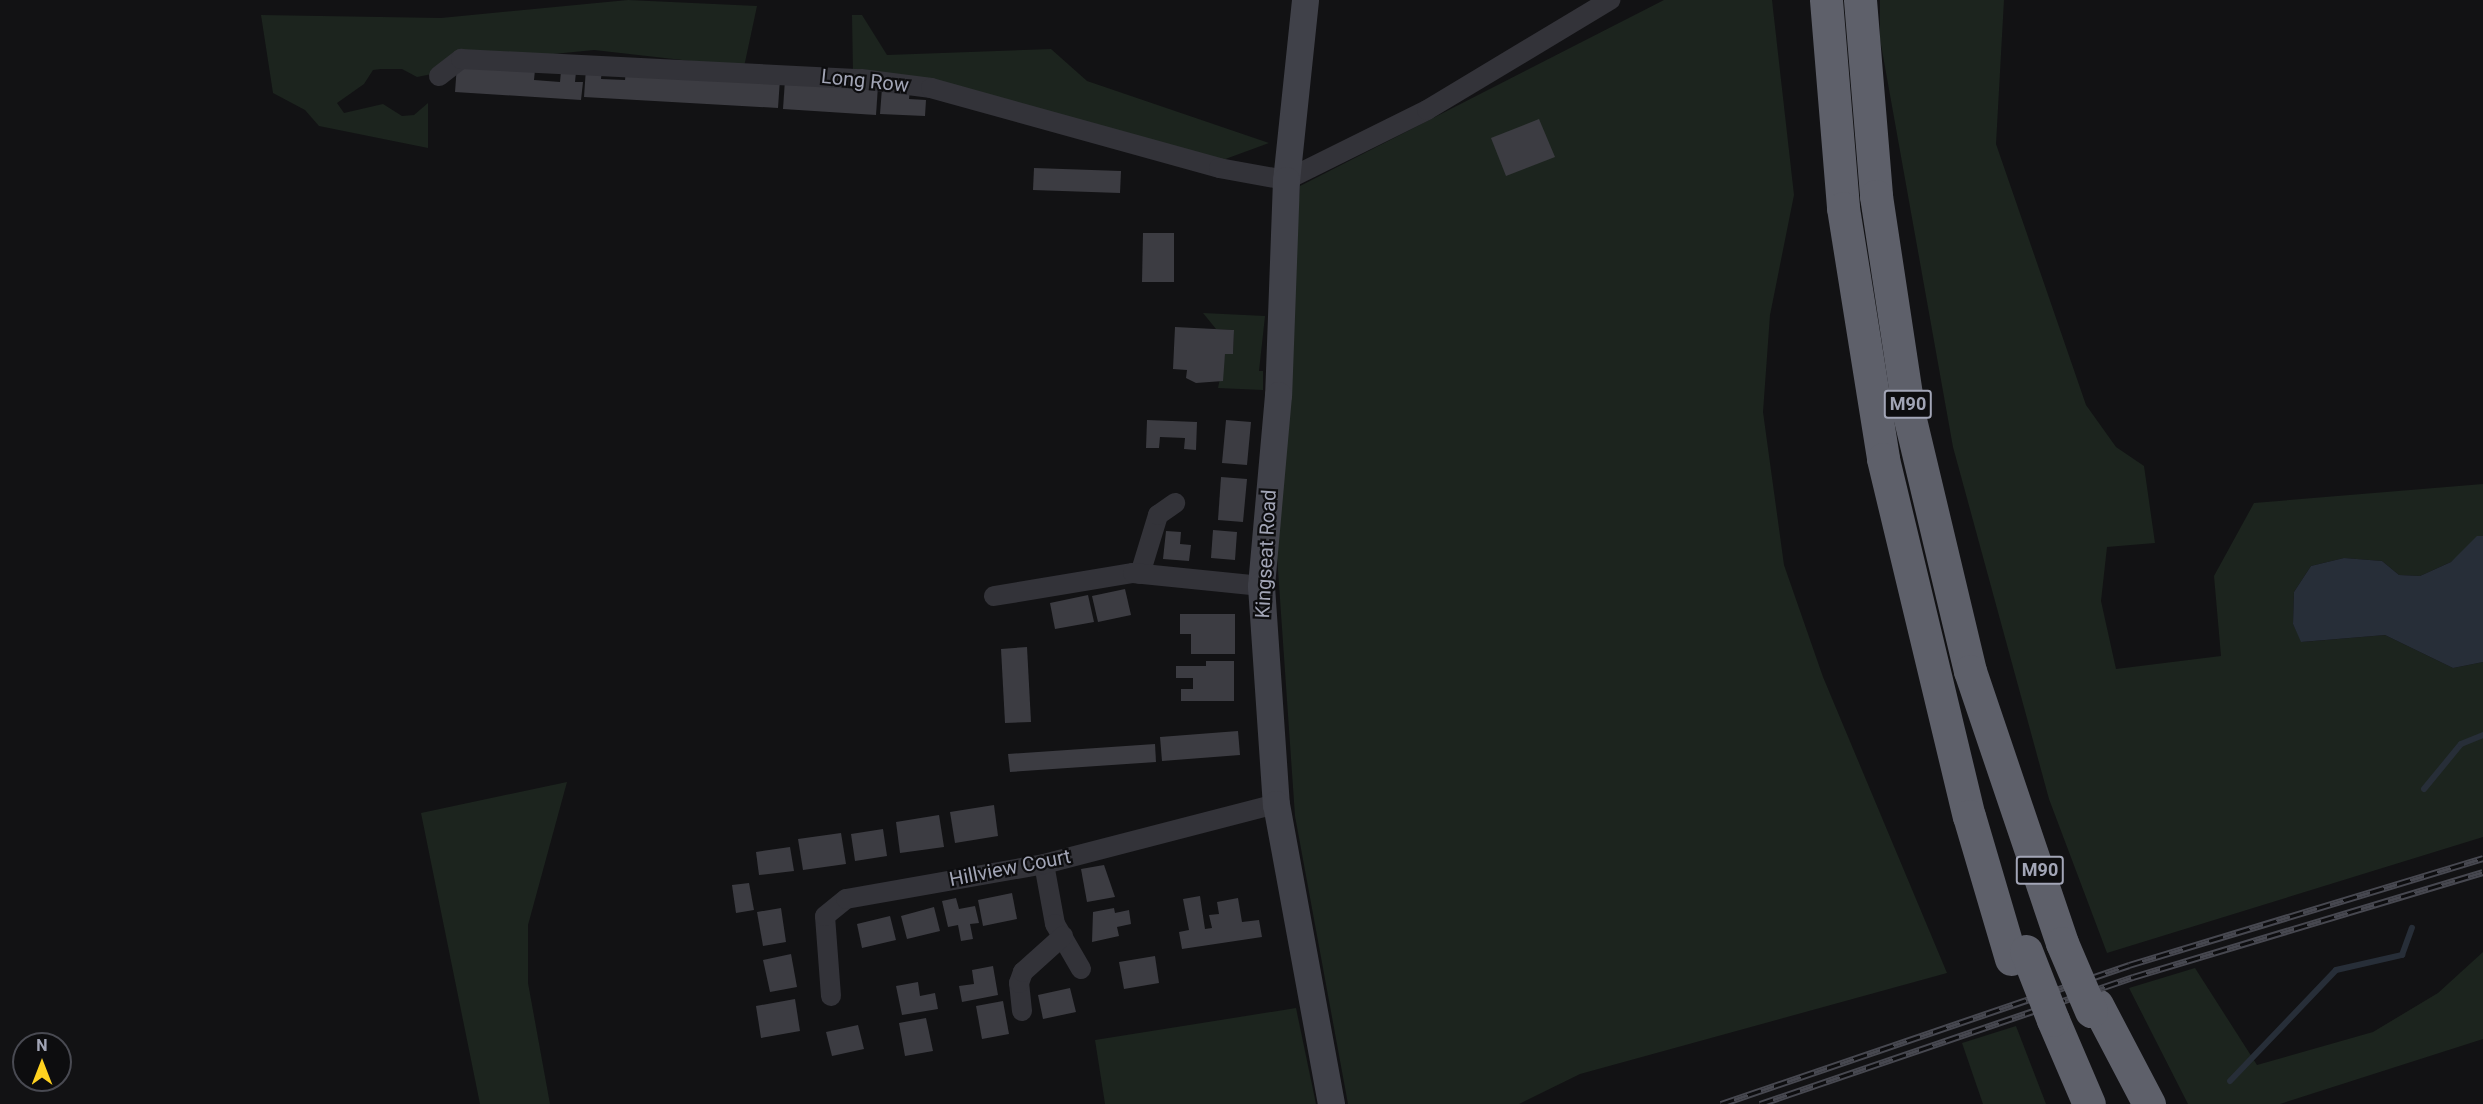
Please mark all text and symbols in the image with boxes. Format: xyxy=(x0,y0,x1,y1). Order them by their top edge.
street label: Long Row xyxy=(820,64,910,98)
road number: M90 xyxy=(1882,389,1934,419)
street label: Kingseat Road xyxy=(1251,489,1281,619)
street label: Hillview Court xyxy=(947,844,1073,892)
road number: M90 xyxy=(2014,855,2066,885)
north arrow xyxy=(12,1032,72,1092)
text: N xyxy=(36,1036,48,1055)

